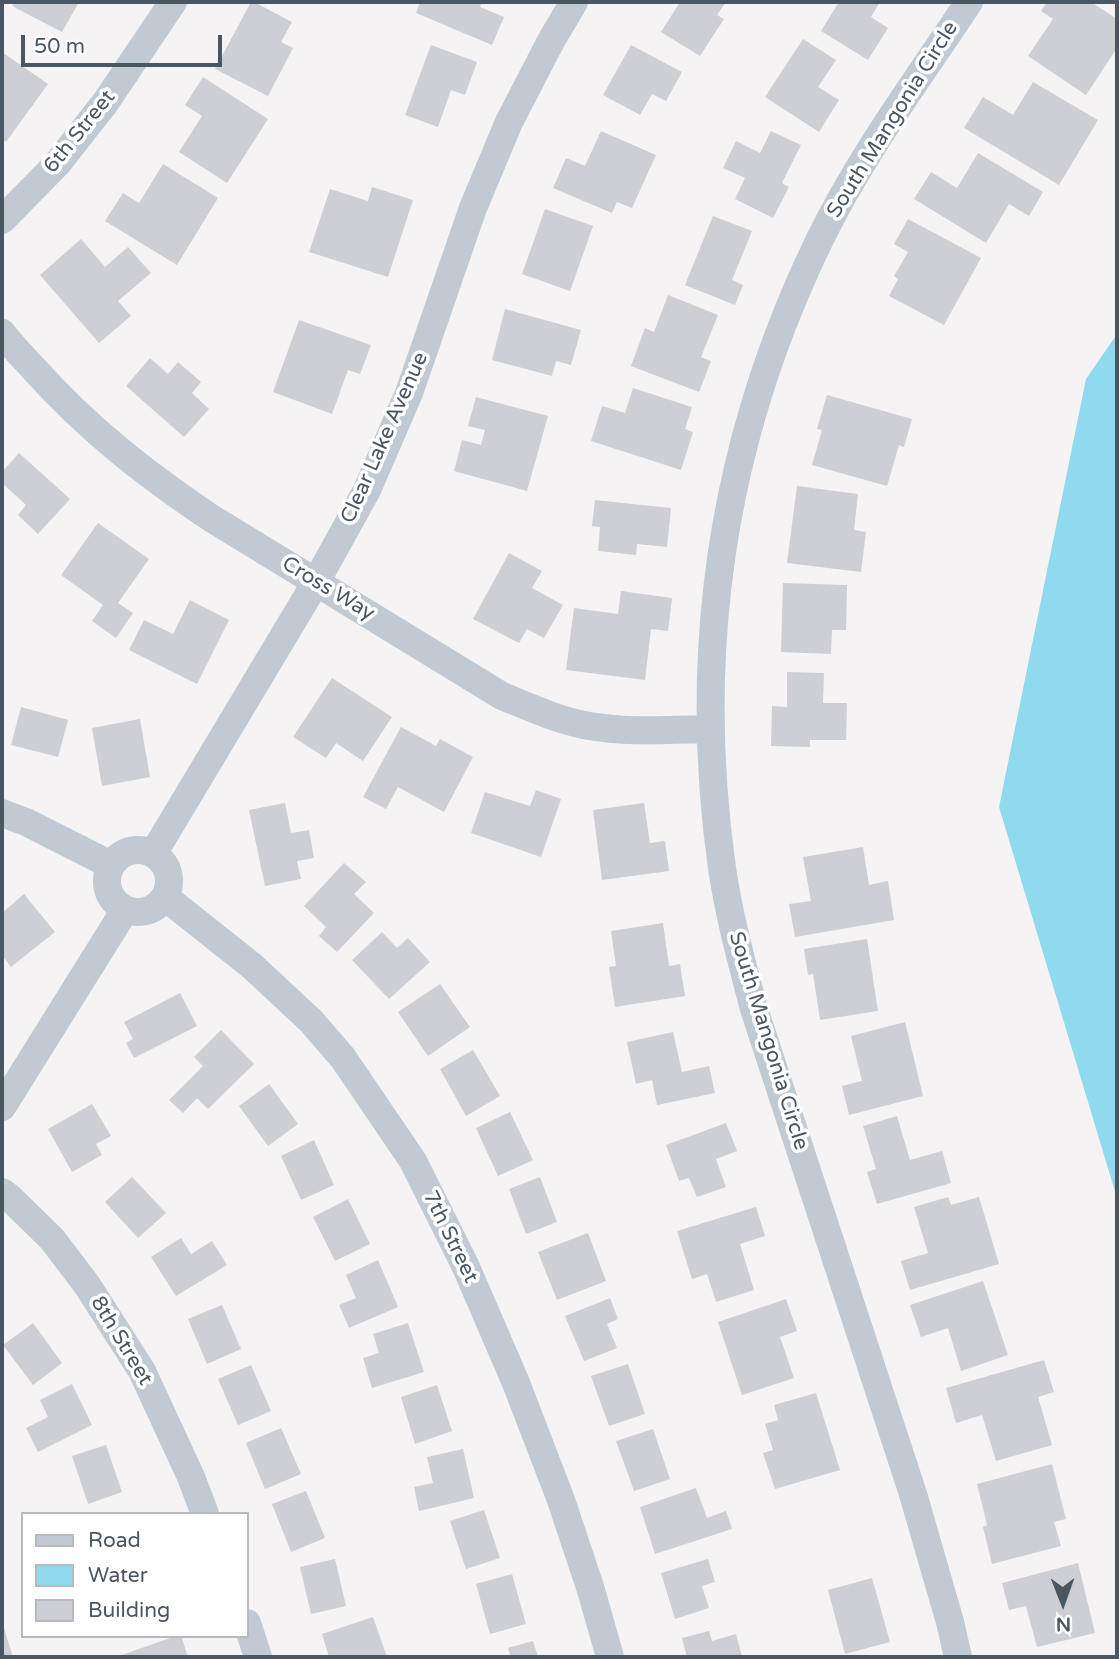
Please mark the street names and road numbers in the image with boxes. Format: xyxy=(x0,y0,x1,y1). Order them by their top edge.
street label: South Mangonia Circle xyxy=(822,17,964,223)
street label: 6th Street xyxy=(39,85,121,179)
street label: Clear Lake Avenue xyxy=(336,349,434,527)
street label: Cross Way xyxy=(277,551,379,627)
street label: South Mangonia Circle xyxy=(723,929,813,1153)
street label: 7th Street xyxy=(417,1187,483,1287)
street label: 8th Street xyxy=(85,1292,157,1390)

